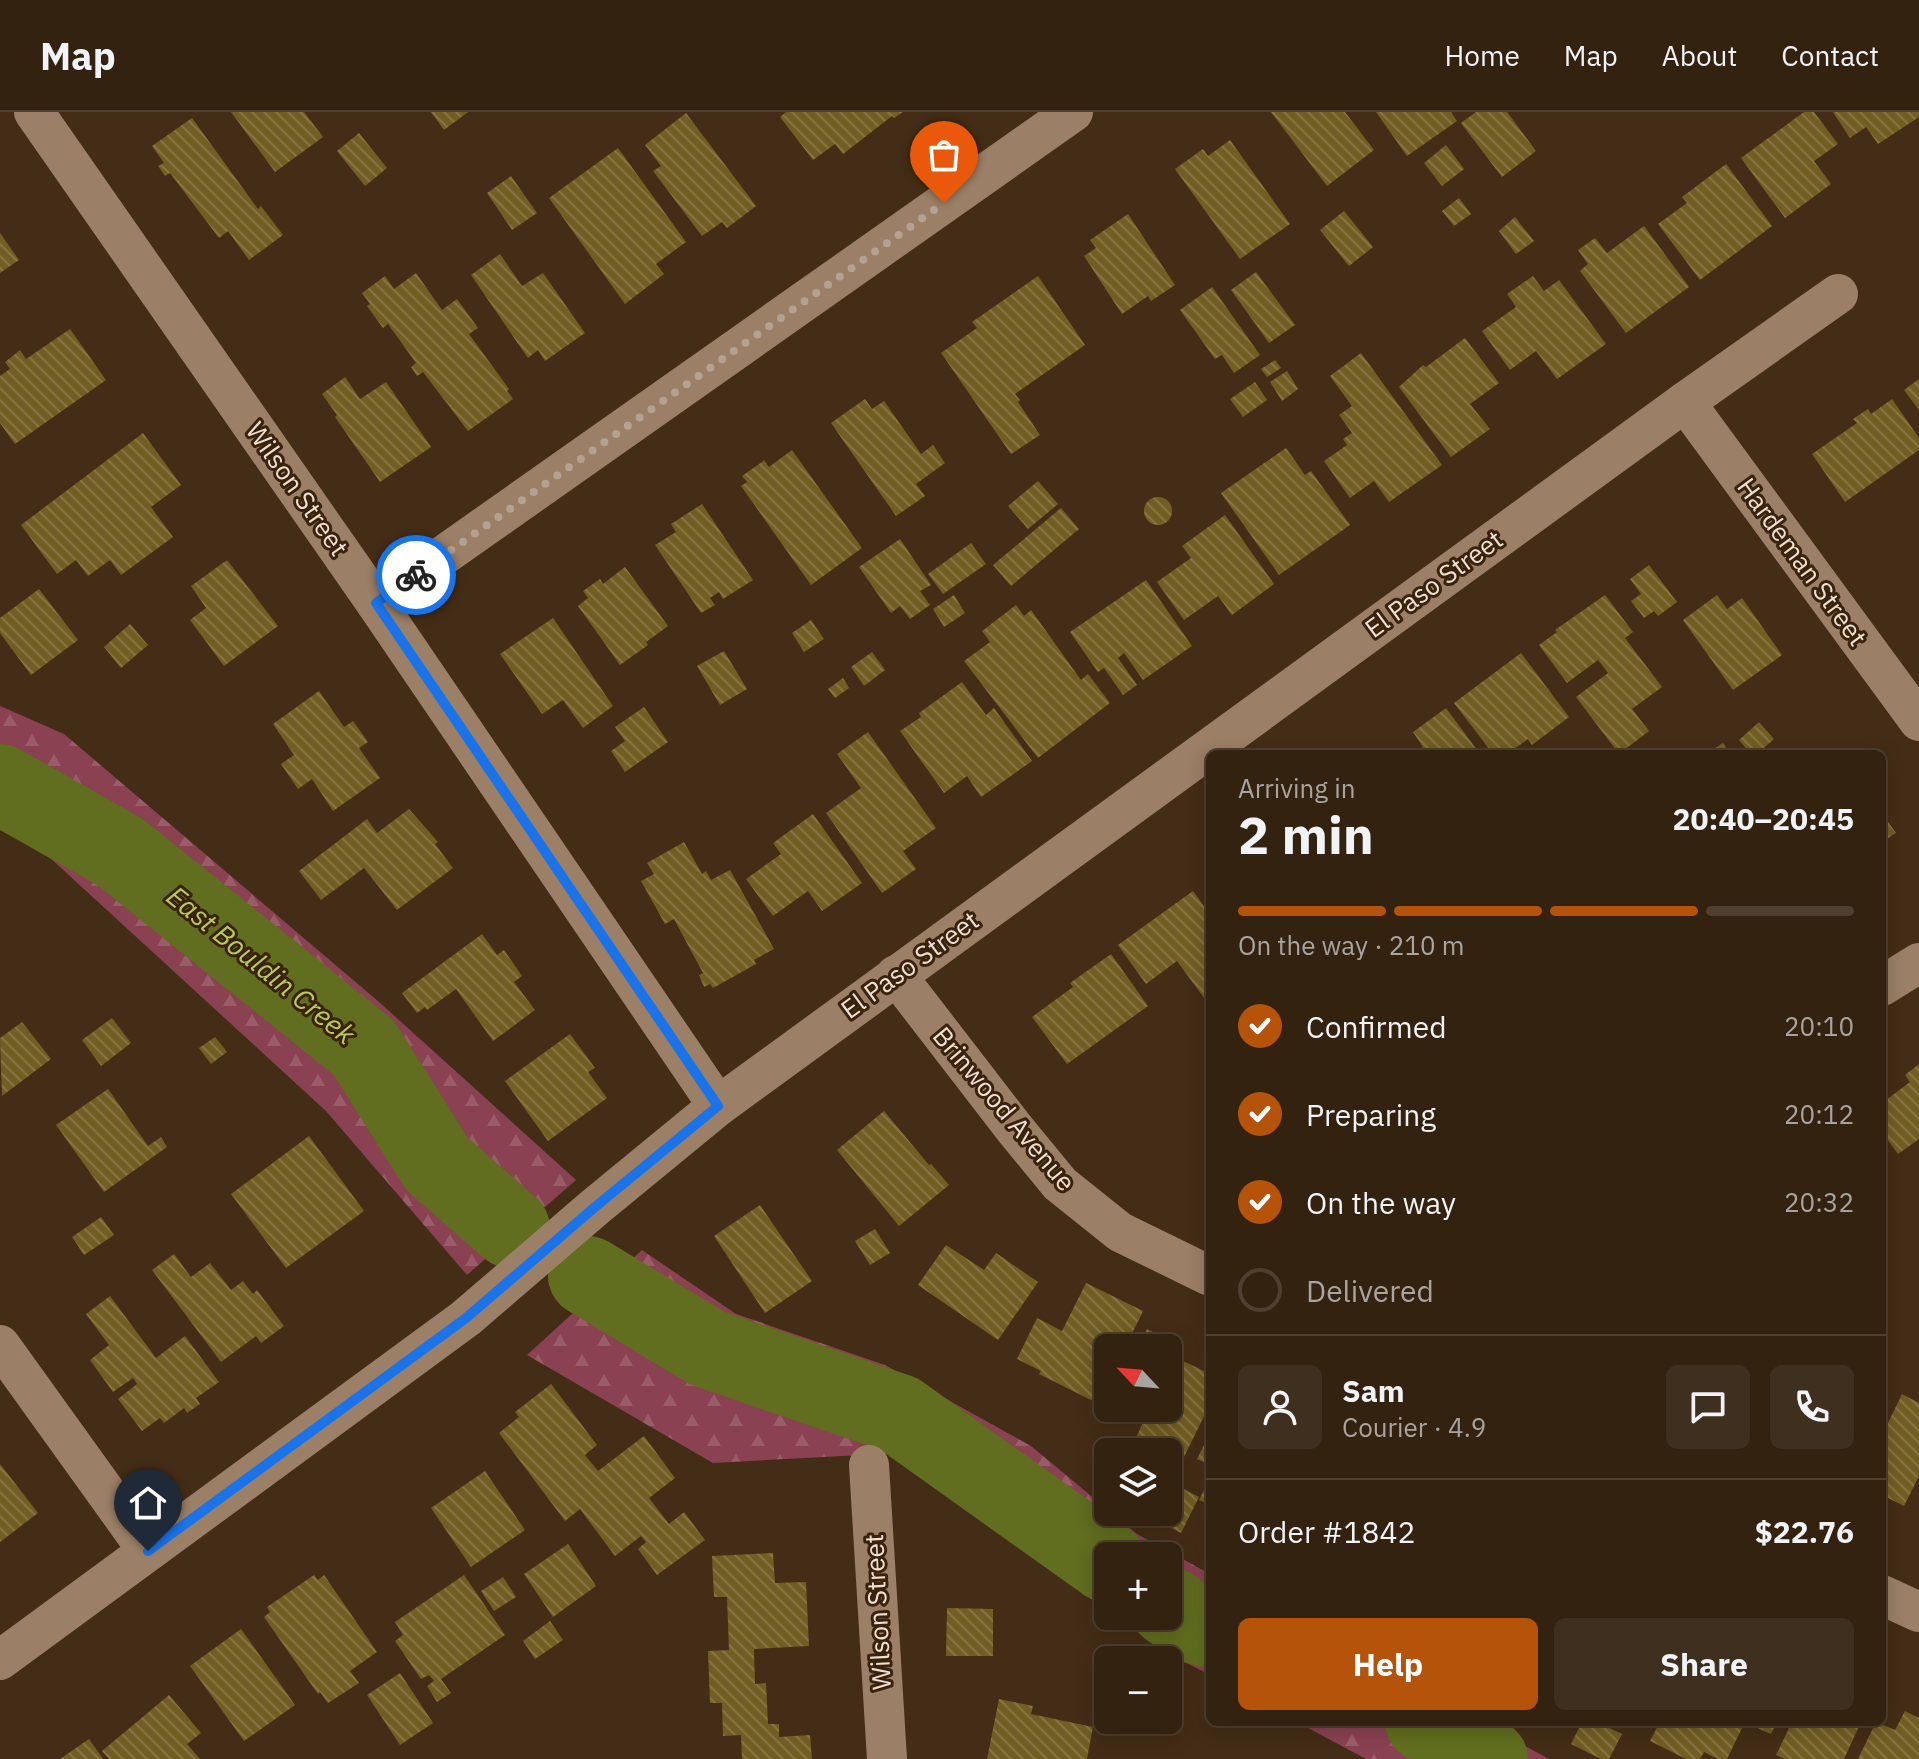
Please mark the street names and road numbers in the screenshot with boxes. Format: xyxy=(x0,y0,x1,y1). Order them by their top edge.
street label: Wilson Street xyxy=(239,415,357,562)
street label: Hardeman Street xyxy=(1730,471,1875,652)
street label: El Paso Street xyxy=(1358,522,1509,645)
street label: El Paso Street xyxy=(834,903,985,1026)
street label: Brinwood Avenue xyxy=(926,1019,1084,1198)
street label: Wilson Street xyxy=(856,1533,898,1691)

